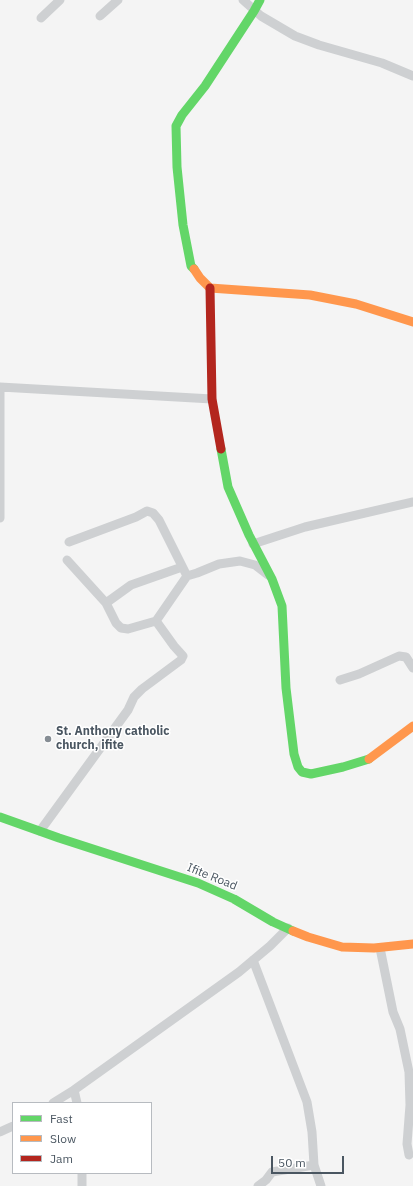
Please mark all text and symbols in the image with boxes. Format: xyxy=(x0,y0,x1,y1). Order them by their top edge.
place label: St. Anthony catholic church, ifite xyxy=(56,725,170,753)
marker: St. Anthony catholic church, ifite xyxy=(43,734,53,744)
street label: Ifite Road xyxy=(185,860,239,894)
legend xyxy=(12,1102,152,1174)
text: Fast xyxy=(50,1111,73,1126)
text: Slow xyxy=(50,1131,76,1146)
scale bar xyxy=(273,1148,346,1174)
text: Jam xyxy=(50,1151,73,1166)
text: 50 m xyxy=(278,1155,306,1170)

